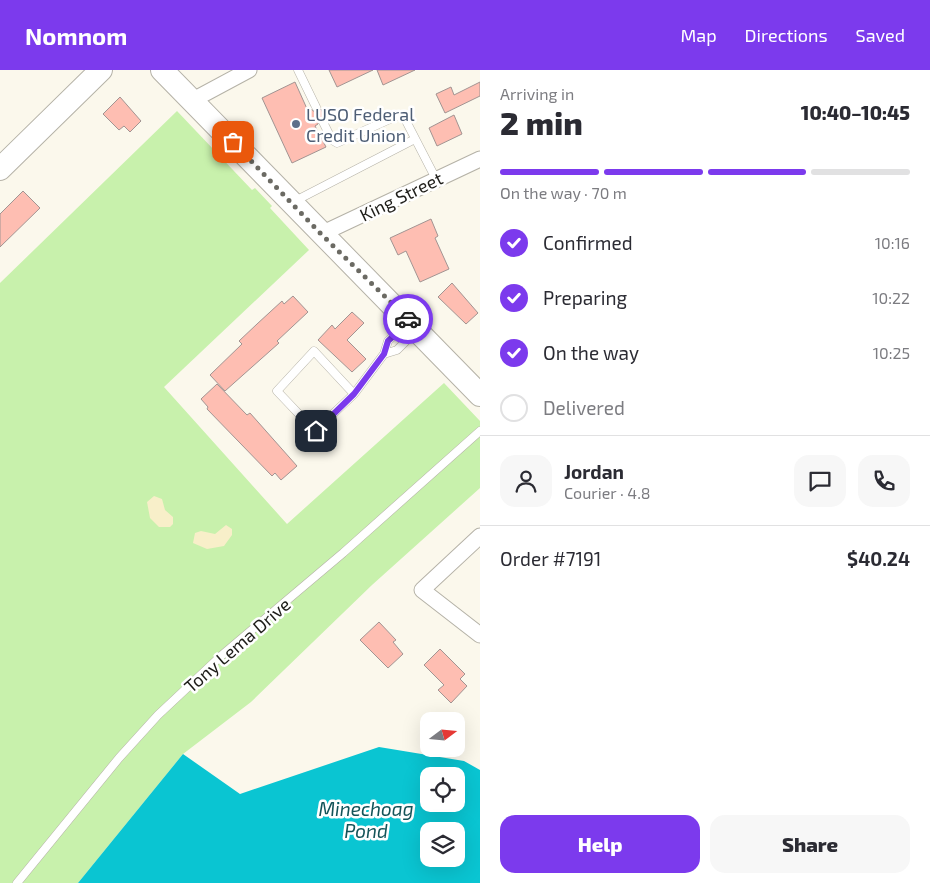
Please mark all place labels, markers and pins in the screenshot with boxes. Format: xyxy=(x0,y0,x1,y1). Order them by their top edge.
place label: LUSO Federal Credit Union xyxy=(306,103,415,146)
marker: LUSO Federal Credit Union xyxy=(290,118,302,130)
pin xyxy=(212,121,254,163)
pin xyxy=(295,410,337,452)

